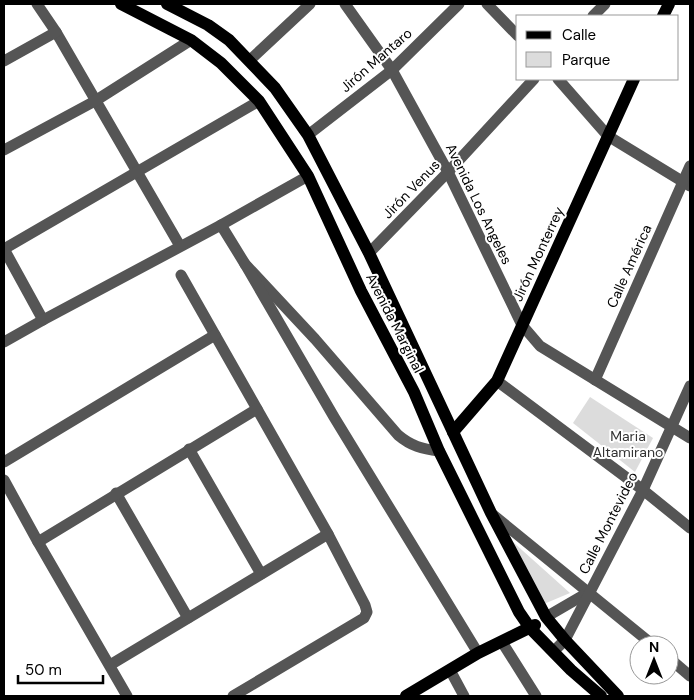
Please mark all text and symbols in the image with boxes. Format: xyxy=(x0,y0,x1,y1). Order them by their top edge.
legend xyxy=(516,15,679,80)
street label: Jirón Mantaro xyxy=(336,24,416,96)
text: Calle xyxy=(562,25,596,45)
text: Parque xyxy=(562,50,610,70)
street label: Avenida Los Angeles xyxy=(442,141,516,267)
street label: Jirón Venus xyxy=(379,156,443,222)
street label: Jirón Monterrey xyxy=(508,204,568,304)
street label: Calle América xyxy=(603,221,655,311)
street label: Avenida Marginal xyxy=(362,270,428,376)
park label: Maria Altamirano xyxy=(593,427,663,461)
street label: Calle Montevideo xyxy=(574,469,642,577)
north arrow xyxy=(629,635,679,685)
text: N xyxy=(649,638,659,656)
scale bar xyxy=(18,652,102,684)
text: 50 m xyxy=(25,660,62,680)

